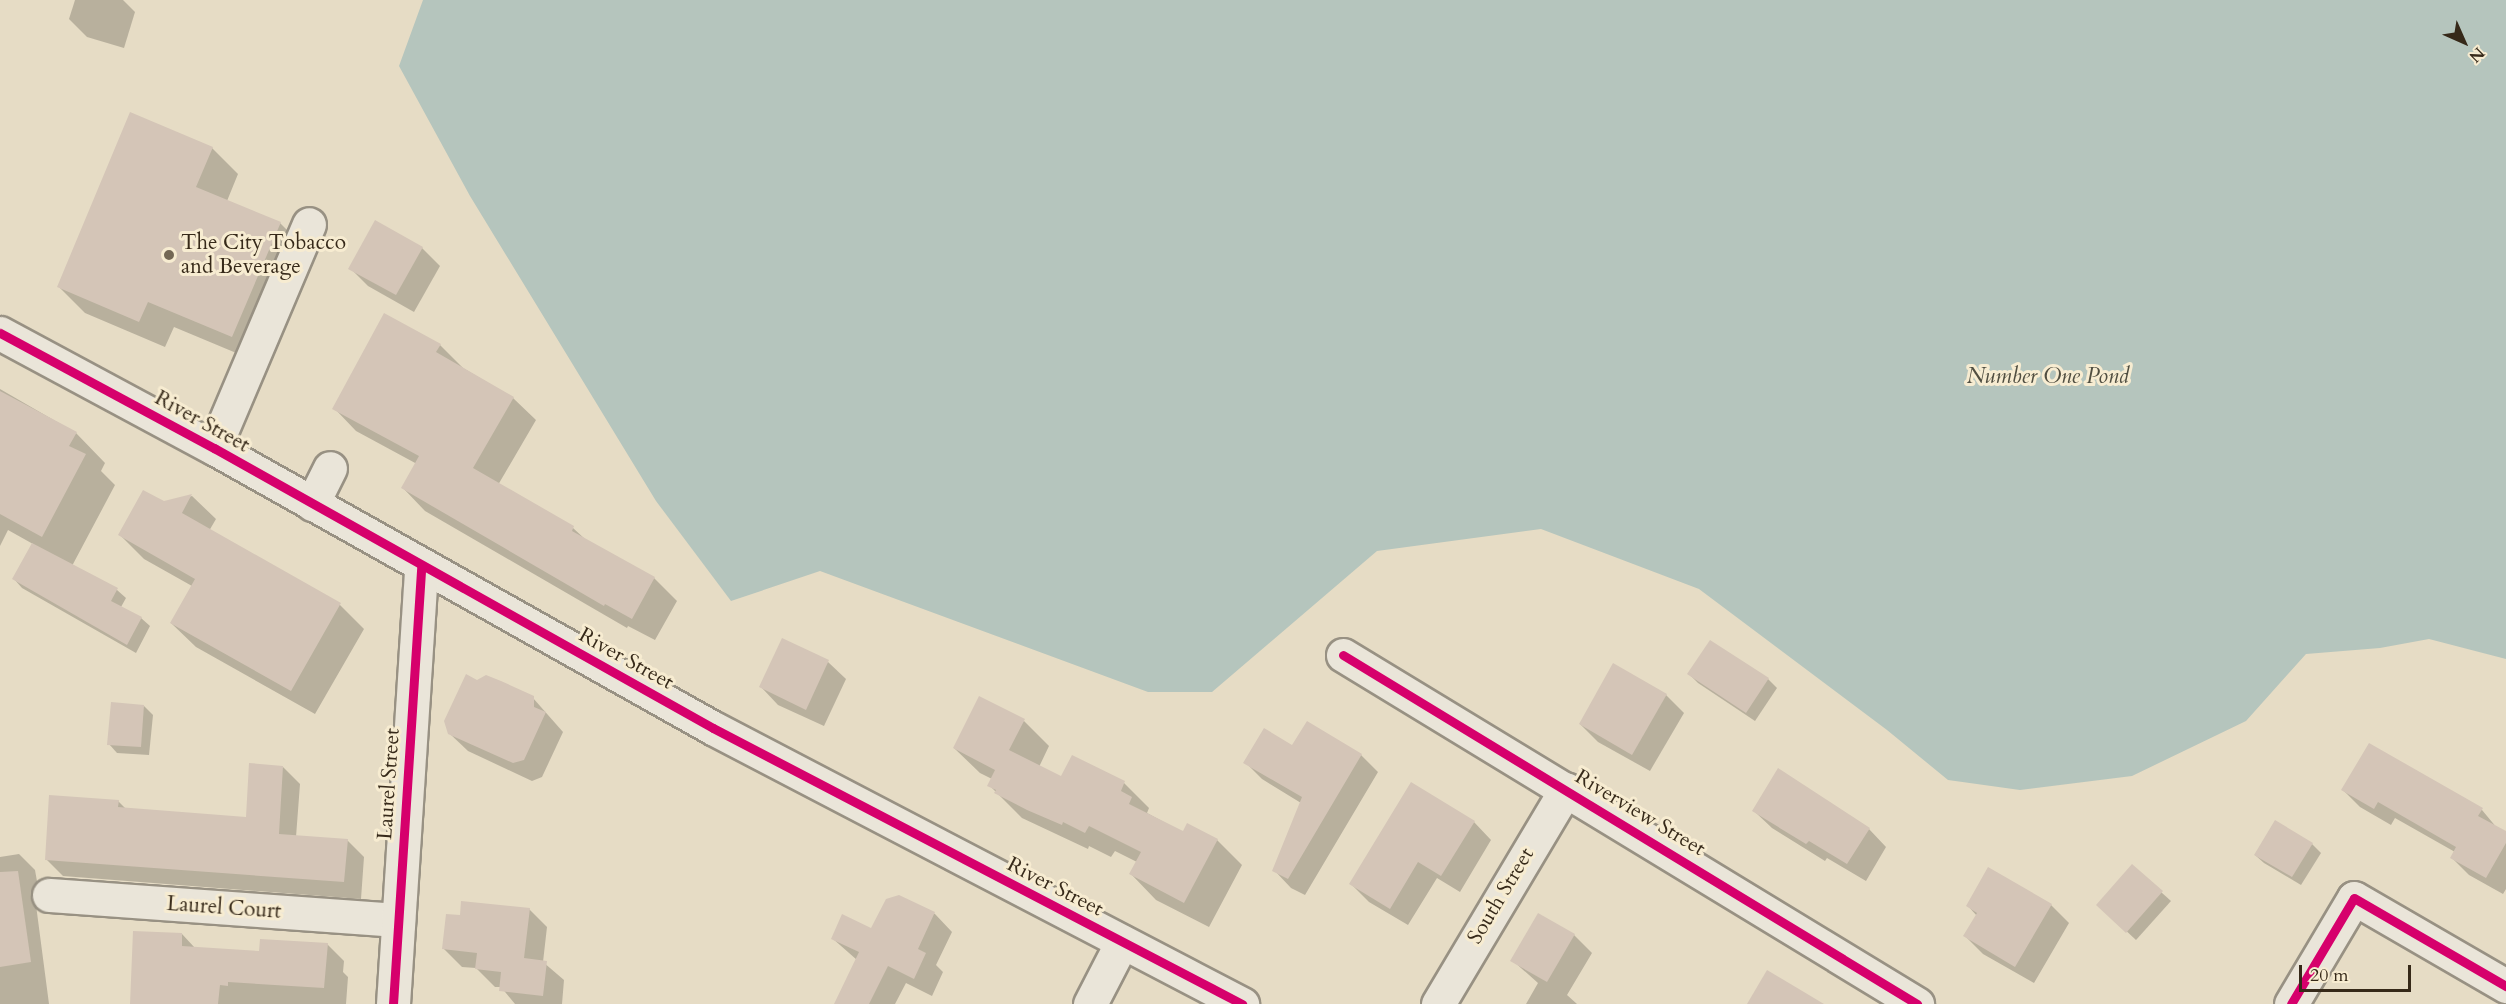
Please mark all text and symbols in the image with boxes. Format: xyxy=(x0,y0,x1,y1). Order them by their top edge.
north arrow xyxy=(2434,12,2494,72)
text: N xyxy=(2464,42,2489,67)
place label: The City Tobacco and Beverage xyxy=(181,230,346,280)
marker: The City Tobacco and Beverage xyxy=(162,248,176,262)
water label: Number One Pond xyxy=(1967,364,2129,390)
street label: River Street xyxy=(150,386,254,458)
street label: River Street xyxy=(574,623,678,695)
street label: Laurel Street xyxy=(373,727,405,841)
street label: Riverview Street xyxy=(1570,764,1710,862)
street label: South Street xyxy=(1462,843,1540,949)
street label: River Street xyxy=(1003,852,1107,922)
street label: Laurel Court xyxy=(166,891,282,925)
scale bar xyxy=(2302,953,2414,991)
text: 20 m xyxy=(2310,963,2349,988)

